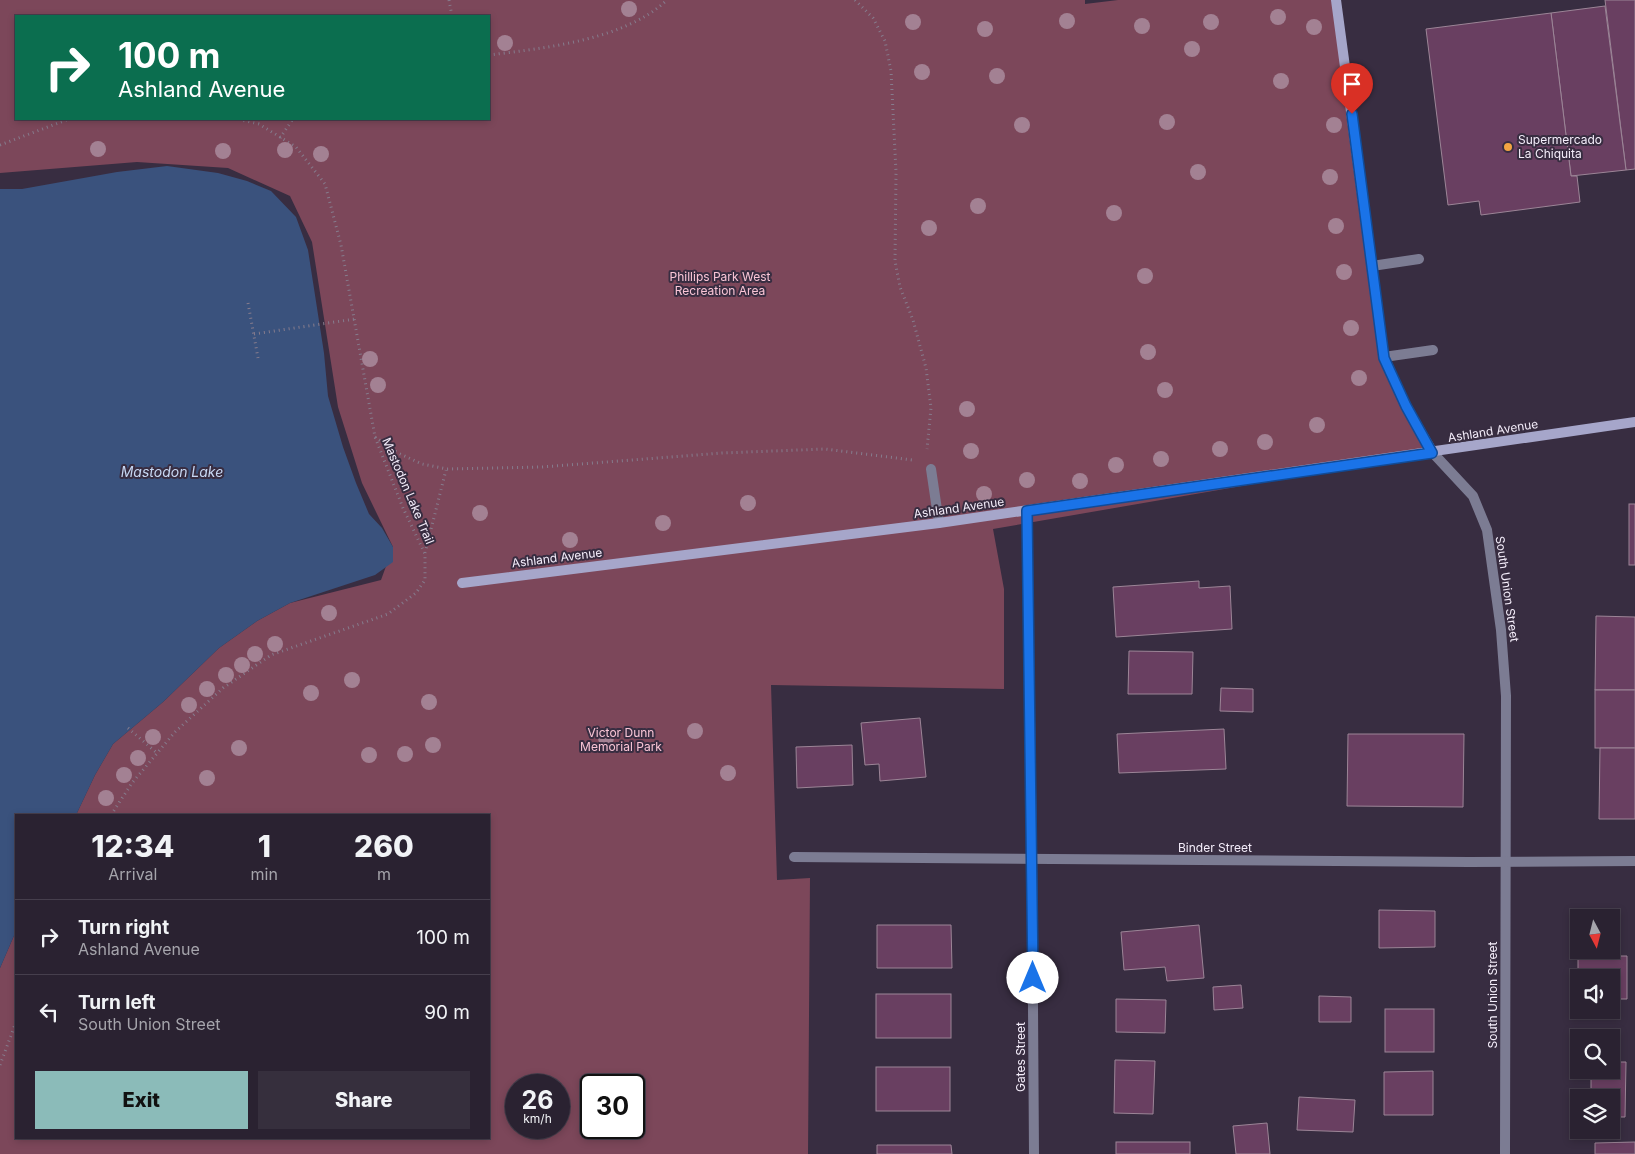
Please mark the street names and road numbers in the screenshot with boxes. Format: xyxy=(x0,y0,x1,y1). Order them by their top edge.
street label: Ashland Avenue xyxy=(1447,416,1539,445)
street label: Mastodon Lake Trail xyxy=(379,435,438,546)
street label: Ashland Avenue xyxy=(913,494,1005,521)
street label: South Union Street xyxy=(1493,535,1522,643)
street label: Ashland Avenue xyxy=(511,544,603,571)
street label: Binder Street xyxy=(1178,840,1252,855)
street label: South Union Street xyxy=(1485,942,1500,1048)
street label: Gates Street xyxy=(1013,1022,1028,1092)

